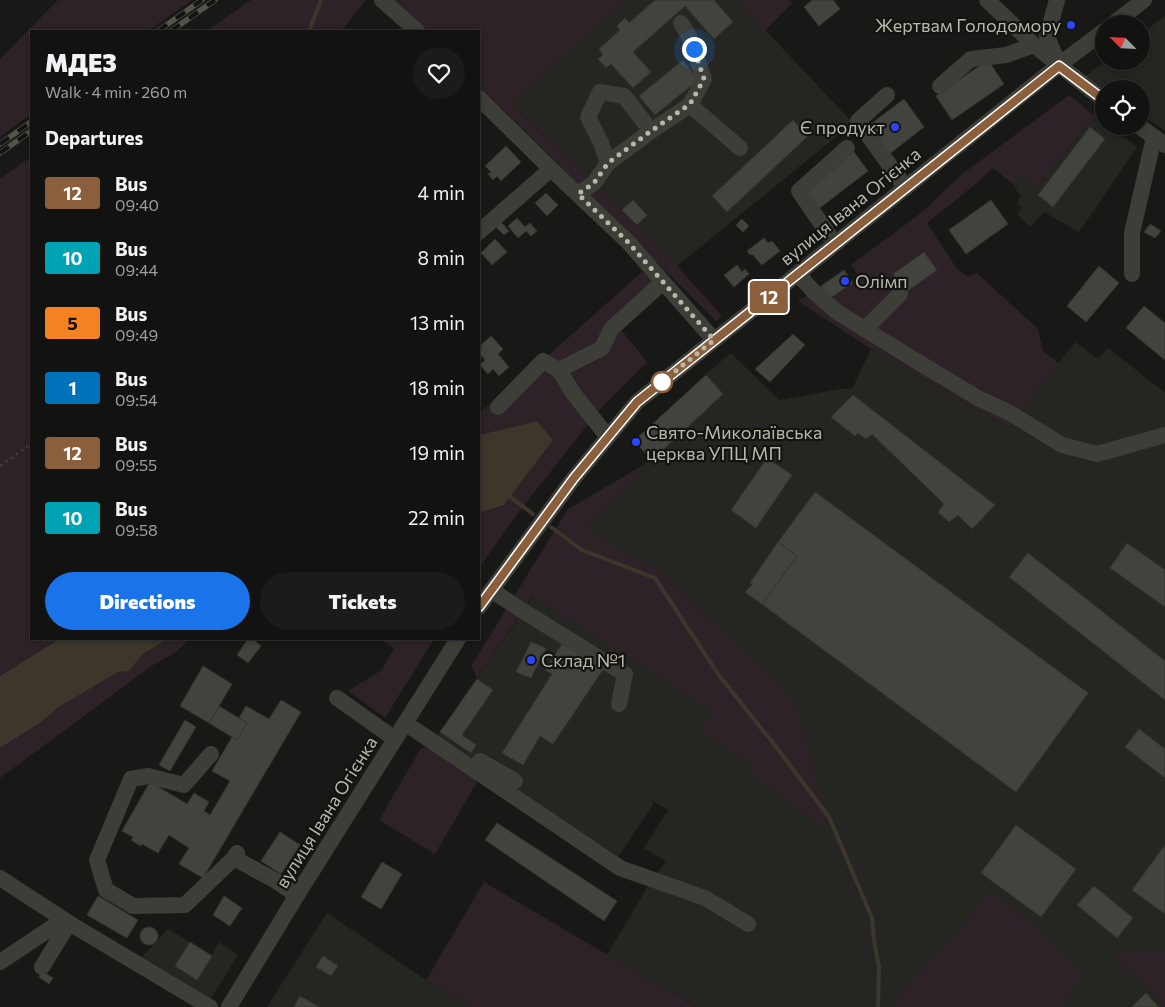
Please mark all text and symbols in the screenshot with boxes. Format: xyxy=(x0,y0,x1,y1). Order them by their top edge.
place label: Жертвам Голодомору xyxy=(875,14,1061,36)
north arrow xyxy=(1095,15,1150,70)
map controls xyxy=(1095,15,1150,135)
marker: Жертвам Голодомору xyxy=(1065,19,1077,31)
your location xyxy=(682,37,707,62)
button: heart xyxy=(413,47,465,99)
text: МДЕЗ xyxy=(45,48,117,77)
button: locate xyxy=(1095,80,1150,135)
text: Walk · 4 min · 260 m xyxy=(45,82,187,101)
place label: Є продукт xyxy=(800,116,886,138)
marker: Є продукт xyxy=(889,121,901,133)
text: Departures xyxy=(45,126,143,149)
street label: вулиця Івана Огієнка xyxy=(775,142,925,270)
text: Bus xyxy=(115,172,147,195)
text: 4 min xyxy=(418,181,465,204)
text: 12 xyxy=(63,182,82,204)
text: 09:40 xyxy=(115,195,159,214)
text: Bus xyxy=(115,237,147,260)
text: 8 min xyxy=(417,246,465,269)
text: 10 xyxy=(62,247,83,269)
text: 09:44 xyxy=(115,260,158,279)
place label: Олімп xyxy=(855,270,908,292)
marker: Олімп xyxy=(839,275,851,287)
line badge: 12 xyxy=(746,281,792,313)
text: 12 xyxy=(760,286,778,308)
text: Bus xyxy=(115,302,147,325)
text: 13 min xyxy=(410,311,465,334)
text: 5 xyxy=(67,312,78,334)
text: 09:49 xyxy=(115,325,158,344)
text: Bus xyxy=(115,367,147,390)
unlabelled marker xyxy=(651,371,673,393)
text: 18 min xyxy=(409,376,465,399)
text: 1 xyxy=(68,377,77,399)
text: 09:54 xyxy=(115,390,158,409)
place label: Свято-Миколаївська церква УПЦ МП xyxy=(646,421,822,464)
text: Bus xyxy=(115,432,147,455)
marker: Свято-Миколаївська церква УПЦ МП xyxy=(630,436,642,448)
text: 19 min xyxy=(409,441,465,464)
text: 12 xyxy=(63,442,82,464)
text: 09:55 xyxy=(115,455,157,474)
text: Bus xyxy=(115,497,147,520)
text: 22 min xyxy=(408,506,465,529)
text: 10 xyxy=(62,507,83,529)
text: 09:58 xyxy=(115,520,158,539)
button: Directions xyxy=(45,572,250,630)
button: Tickets xyxy=(260,572,465,630)
place label: Склад №1 xyxy=(541,649,625,671)
marker: Склад №1 xyxy=(525,654,537,666)
street label: вулиця Івана Огієнка xyxy=(270,732,382,892)

